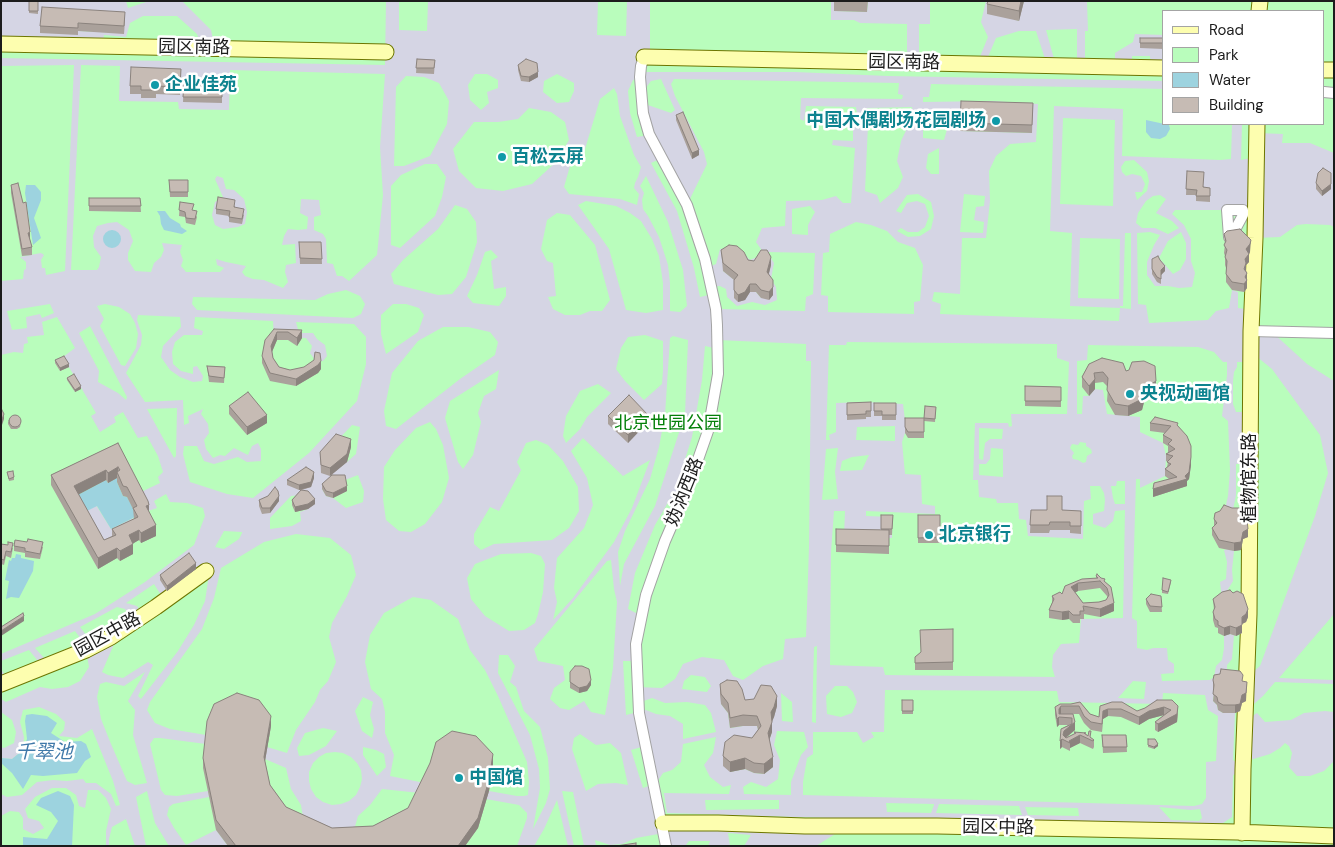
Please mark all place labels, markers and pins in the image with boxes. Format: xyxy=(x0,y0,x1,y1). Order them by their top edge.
place label: 企业佳苑 xyxy=(165,74,237,96)
marker: 企业佳苑 xyxy=(149,79,161,91)
place label: 中国木偶剧场花园剧场 xyxy=(806,110,986,132)
marker: 中国木偶剧场花园剧场 xyxy=(990,115,1002,127)
place label: 百松云屏 xyxy=(512,146,584,168)
marker: 百松云屏 xyxy=(496,151,508,163)
place label: 央视动画馆 xyxy=(1140,383,1230,405)
marker: 央视动画馆 xyxy=(1124,388,1136,400)
place label: 北京银行 xyxy=(939,524,1011,546)
marker: 北京银行 xyxy=(923,529,935,541)
place label: 中国馆 xyxy=(469,767,523,789)
marker: 中国馆 xyxy=(453,772,465,784)

